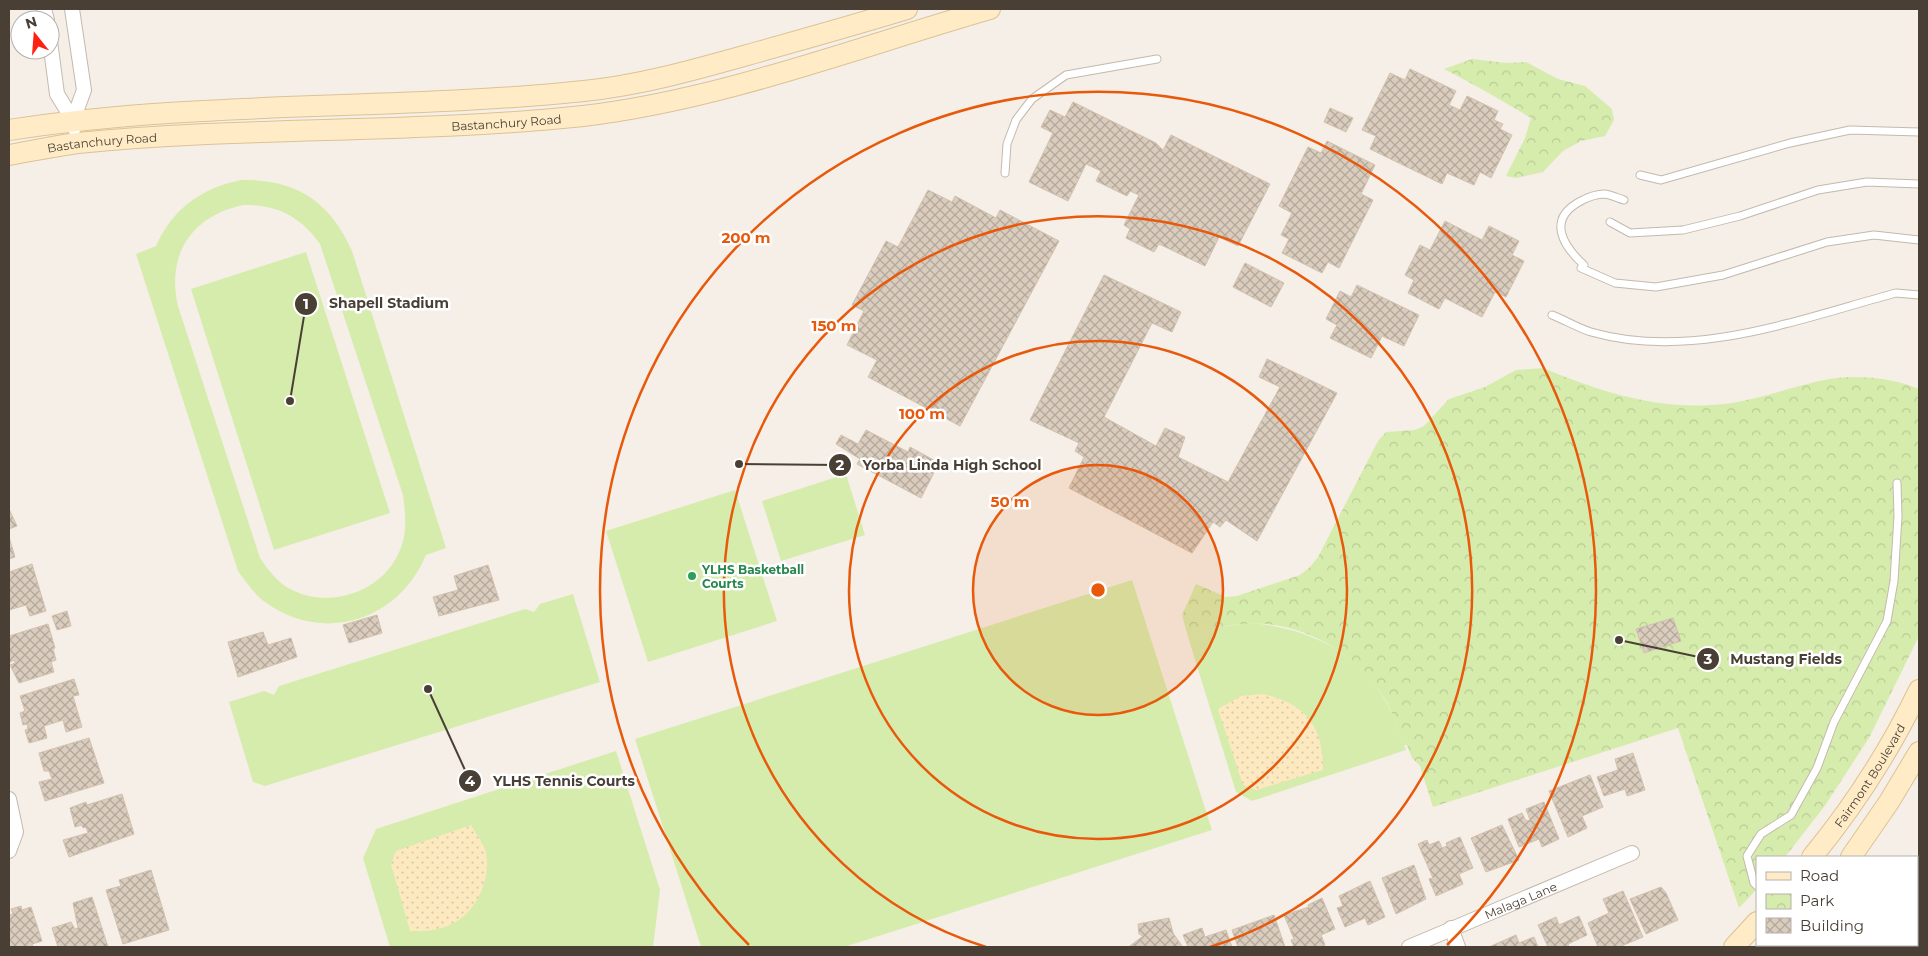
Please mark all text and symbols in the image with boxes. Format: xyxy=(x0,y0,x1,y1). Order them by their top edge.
north arrow xyxy=(10,10,60,60)
text: N xyxy=(23,12,39,33)
street label: Bastanchury Road xyxy=(451,111,562,133)
street label: Bastanchury Road xyxy=(46,129,157,155)
text: 200 m xyxy=(721,228,771,247)
callout: Shapell Stadium xyxy=(294,289,459,318)
text: 1 xyxy=(303,294,309,313)
text: Shapell Stadium xyxy=(329,294,449,312)
text: 150 m xyxy=(812,316,856,335)
text: 100 m xyxy=(899,404,945,423)
callout: Yorba Linda High School xyxy=(828,450,1052,479)
text: 2 xyxy=(836,455,845,474)
text: Yorba Linda High School xyxy=(862,456,1042,474)
text: 50 m xyxy=(990,492,1030,511)
place label: YLHS Basketball Courts xyxy=(701,562,804,591)
marker: YLHS Basketball Courts xyxy=(686,570,698,582)
centre of rings xyxy=(1089,581,1107,599)
callout: Mustang Fields xyxy=(1695,645,1852,674)
text: 3 xyxy=(1703,649,1713,668)
text: Mustang Fields xyxy=(1730,650,1842,668)
street label: Fairmont Boulevard xyxy=(1831,721,1908,830)
callout: YLHS Tennis Courts xyxy=(458,767,645,796)
text: 4 xyxy=(465,771,476,790)
text: YLHS Tennis Courts xyxy=(492,772,636,790)
legend xyxy=(1756,856,1918,946)
text: Road xyxy=(1800,866,1839,885)
street label: Malaga Lane xyxy=(1482,878,1559,922)
text: Park xyxy=(1800,891,1834,910)
text: Building xyxy=(1800,916,1864,935)

